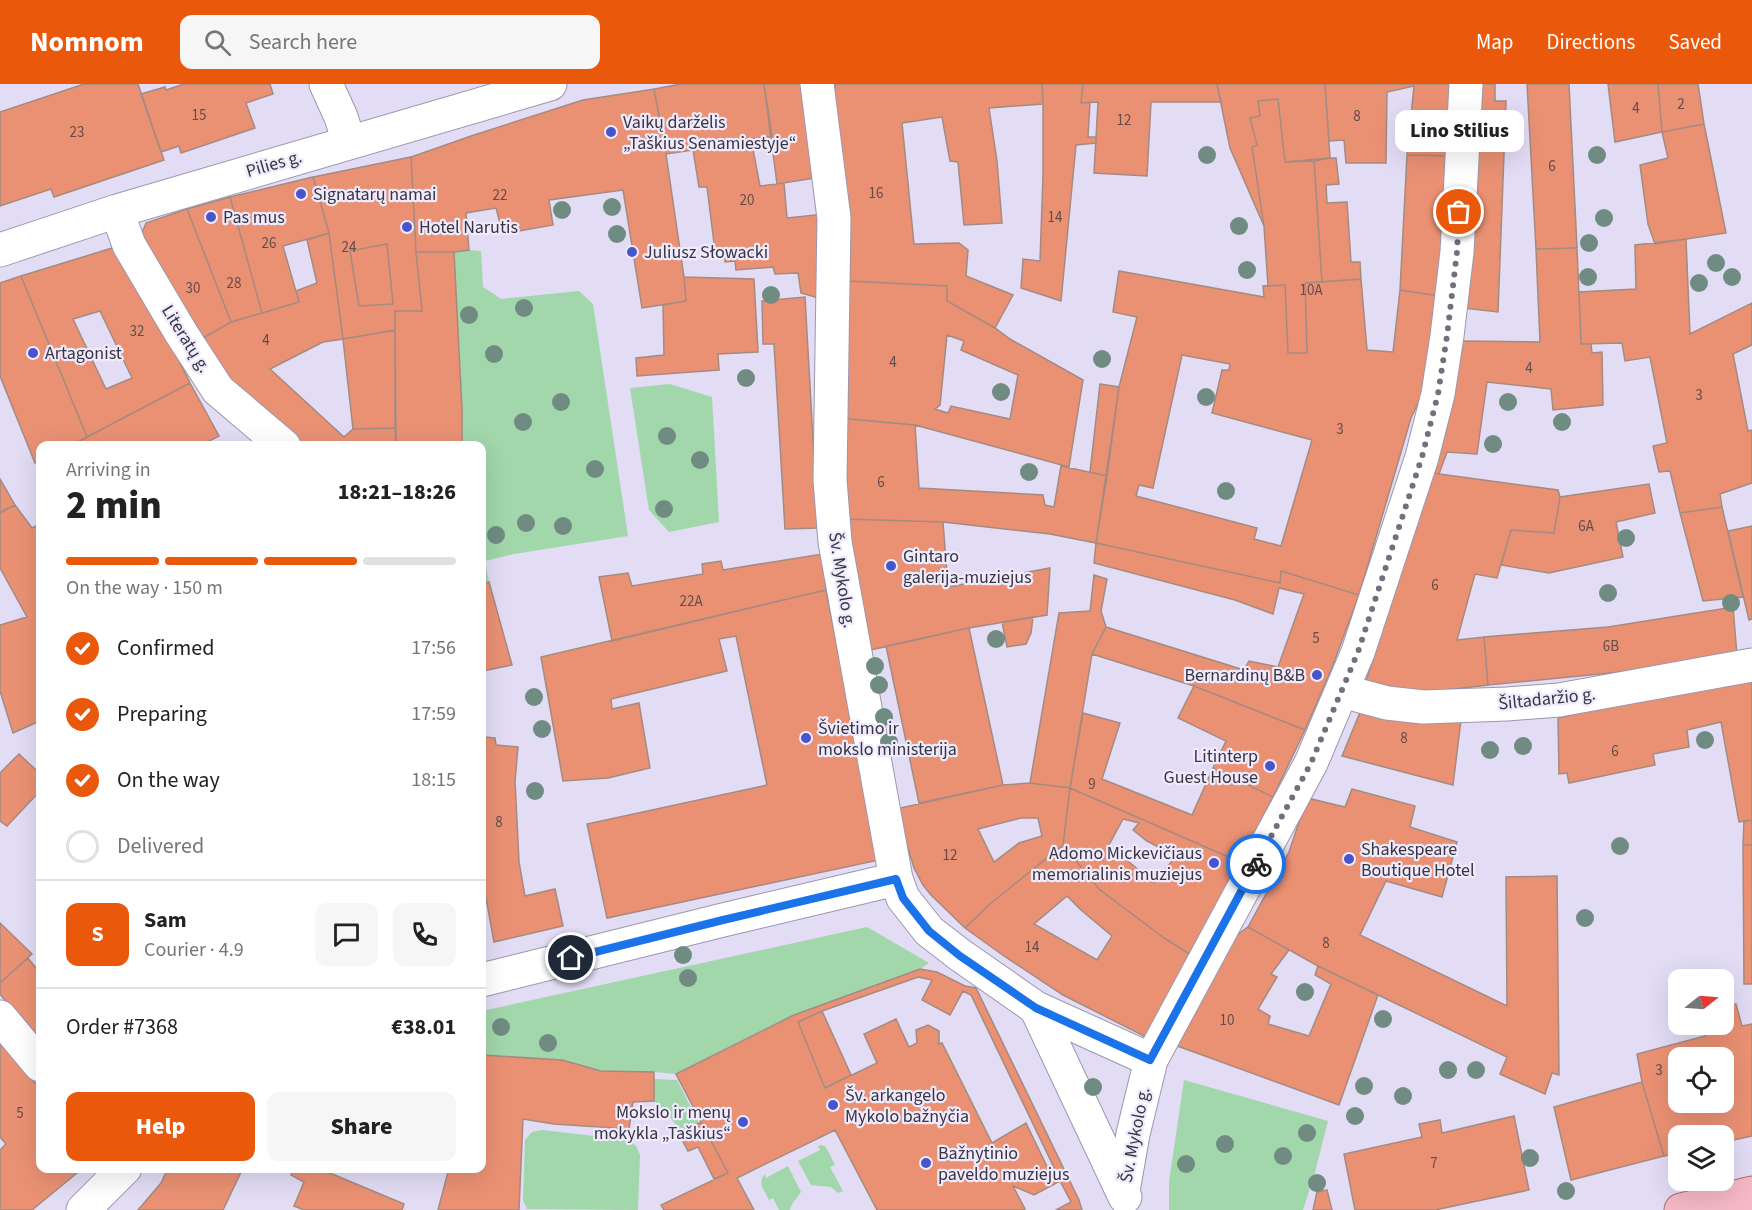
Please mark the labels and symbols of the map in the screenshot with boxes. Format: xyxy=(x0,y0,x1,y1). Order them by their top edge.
house number: 2 xyxy=(1677,94,1685,115)
house number: 4 xyxy=(1632,98,1640,119)
house number: 15 xyxy=(192,105,206,126)
house number: 8 xyxy=(1353,106,1361,127)
place label: Vaikų darželis „Taškius Senamiestyje“ xyxy=(623,110,796,156)
house number: 12 xyxy=(1117,110,1131,131)
callout: Lino Stilius xyxy=(1394,110,1524,152)
house number: 23 xyxy=(70,122,84,143)
marker: Vaikų darželis „Taškius Senamiestyje“ xyxy=(604,125,618,139)
street label: Pilies g. xyxy=(243,144,305,184)
house number: 6 xyxy=(1548,156,1556,177)
place label: Signatarų namai xyxy=(313,182,437,207)
house number: 16 xyxy=(869,183,883,204)
house number: 22 xyxy=(493,185,507,206)
pin xyxy=(1433,186,1484,237)
marker: Signatarų namai xyxy=(294,187,308,201)
house number: 20 xyxy=(740,190,754,211)
place label: Pas mus xyxy=(223,205,285,230)
house number: 14 xyxy=(1048,207,1063,228)
marker: Pas mus xyxy=(204,210,218,224)
place label: Hotel Narutis xyxy=(419,215,518,240)
marker: Hotel Narutis xyxy=(400,220,414,234)
house number: 26 xyxy=(262,233,276,254)
house number: 24 xyxy=(342,237,357,258)
place label: Juliusz Słowacki xyxy=(644,240,768,265)
marker: Juliusz Słowacki xyxy=(625,245,639,259)
house number: 28 xyxy=(227,273,241,294)
house number: 30 xyxy=(186,278,200,299)
house number: 10A xyxy=(1299,280,1323,301)
street label: Literatų g. xyxy=(155,300,217,378)
house number: 32 xyxy=(130,321,144,342)
house number: 4 xyxy=(262,330,270,351)
place label: Artagonist xyxy=(45,341,122,366)
marker: Artagonist xyxy=(26,346,40,360)
house number: 4 xyxy=(889,352,897,373)
house number: 4 xyxy=(1525,358,1533,379)
house number: 3 xyxy=(1695,385,1703,406)
house number: 3 xyxy=(1336,419,1344,440)
house number: 6 xyxy=(877,472,885,493)
house number: 6A xyxy=(1578,516,1595,537)
street label: Šv. Mykolo g. xyxy=(822,530,862,630)
place label: Gintaro galerija-muziejus xyxy=(903,544,1032,590)
marker: Gintaro galerija-muziejus xyxy=(884,559,898,573)
house number: 6 xyxy=(1431,575,1439,596)
house number: 22A xyxy=(679,591,703,612)
house number: 5 xyxy=(1312,628,1320,649)
house number: 6B xyxy=(1603,636,1619,657)
place label: Bernardinų B&B xyxy=(1184,663,1305,688)
marker: Bernardinų B&B xyxy=(1310,668,1324,682)
street label: Šiltadaržio g. xyxy=(1497,681,1597,717)
place label: Švietimo ir mokslo ministerija xyxy=(818,716,957,762)
house number: 8 xyxy=(1400,728,1408,749)
marker: Švietimo ir mokslo ministerija xyxy=(799,731,813,745)
house number: 6 xyxy=(1611,741,1619,762)
place label: Litinterp Guest House xyxy=(1164,744,1258,790)
marker: Litinterp Guest House xyxy=(1263,759,1277,773)
house number: 9 xyxy=(1088,774,1096,795)
house number: 8 xyxy=(495,812,503,833)
courier xyxy=(1226,834,1286,894)
place label: Shakespeare Boutique Hotel xyxy=(1361,837,1475,883)
place label: Adomo Mickevičiaus memorialinis muziejus xyxy=(1032,841,1202,887)
house number: 12 xyxy=(943,845,957,866)
marker: Shakespeare Boutique Hotel xyxy=(1342,852,1356,866)
marker: Adomo Mickevičiaus memorialinis muziejus xyxy=(1207,856,1221,870)
pin xyxy=(545,932,596,983)
house number: 8 xyxy=(1322,933,1330,954)
house number: 14 xyxy=(1025,937,1040,958)
north arrow xyxy=(1668,969,1734,1035)
house number: 10 xyxy=(1220,1010,1234,1031)
house number: 3 xyxy=(1655,1060,1663,1081)
place label: Šv. arkangelo Mykolo bažnyčia xyxy=(845,1083,969,1129)
street label: Šv. Mykolo g. xyxy=(1113,1085,1157,1185)
marker: Šv. arkangelo Mykolo bažnyčia xyxy=(826,1098,840,1112)
place label: Mokslo ir menų mokykla „Taškius“ xyxy=(594,1100,731,1146)
house number: 5 xyxy=(16,1103,24,1124)
marker: Mokslo ir menų mokykla „Taškius“ xyxy=(736,1115,750,1129)
place label: Bažnytinio paveldo muziejus xyxy=(938,1141,1070,1187)
house number: 7 xyxy=(1430,1153,1438,1174)
marker: Bažnytinio paveldo muziejus xyxy=(919,1156,933,1170)

